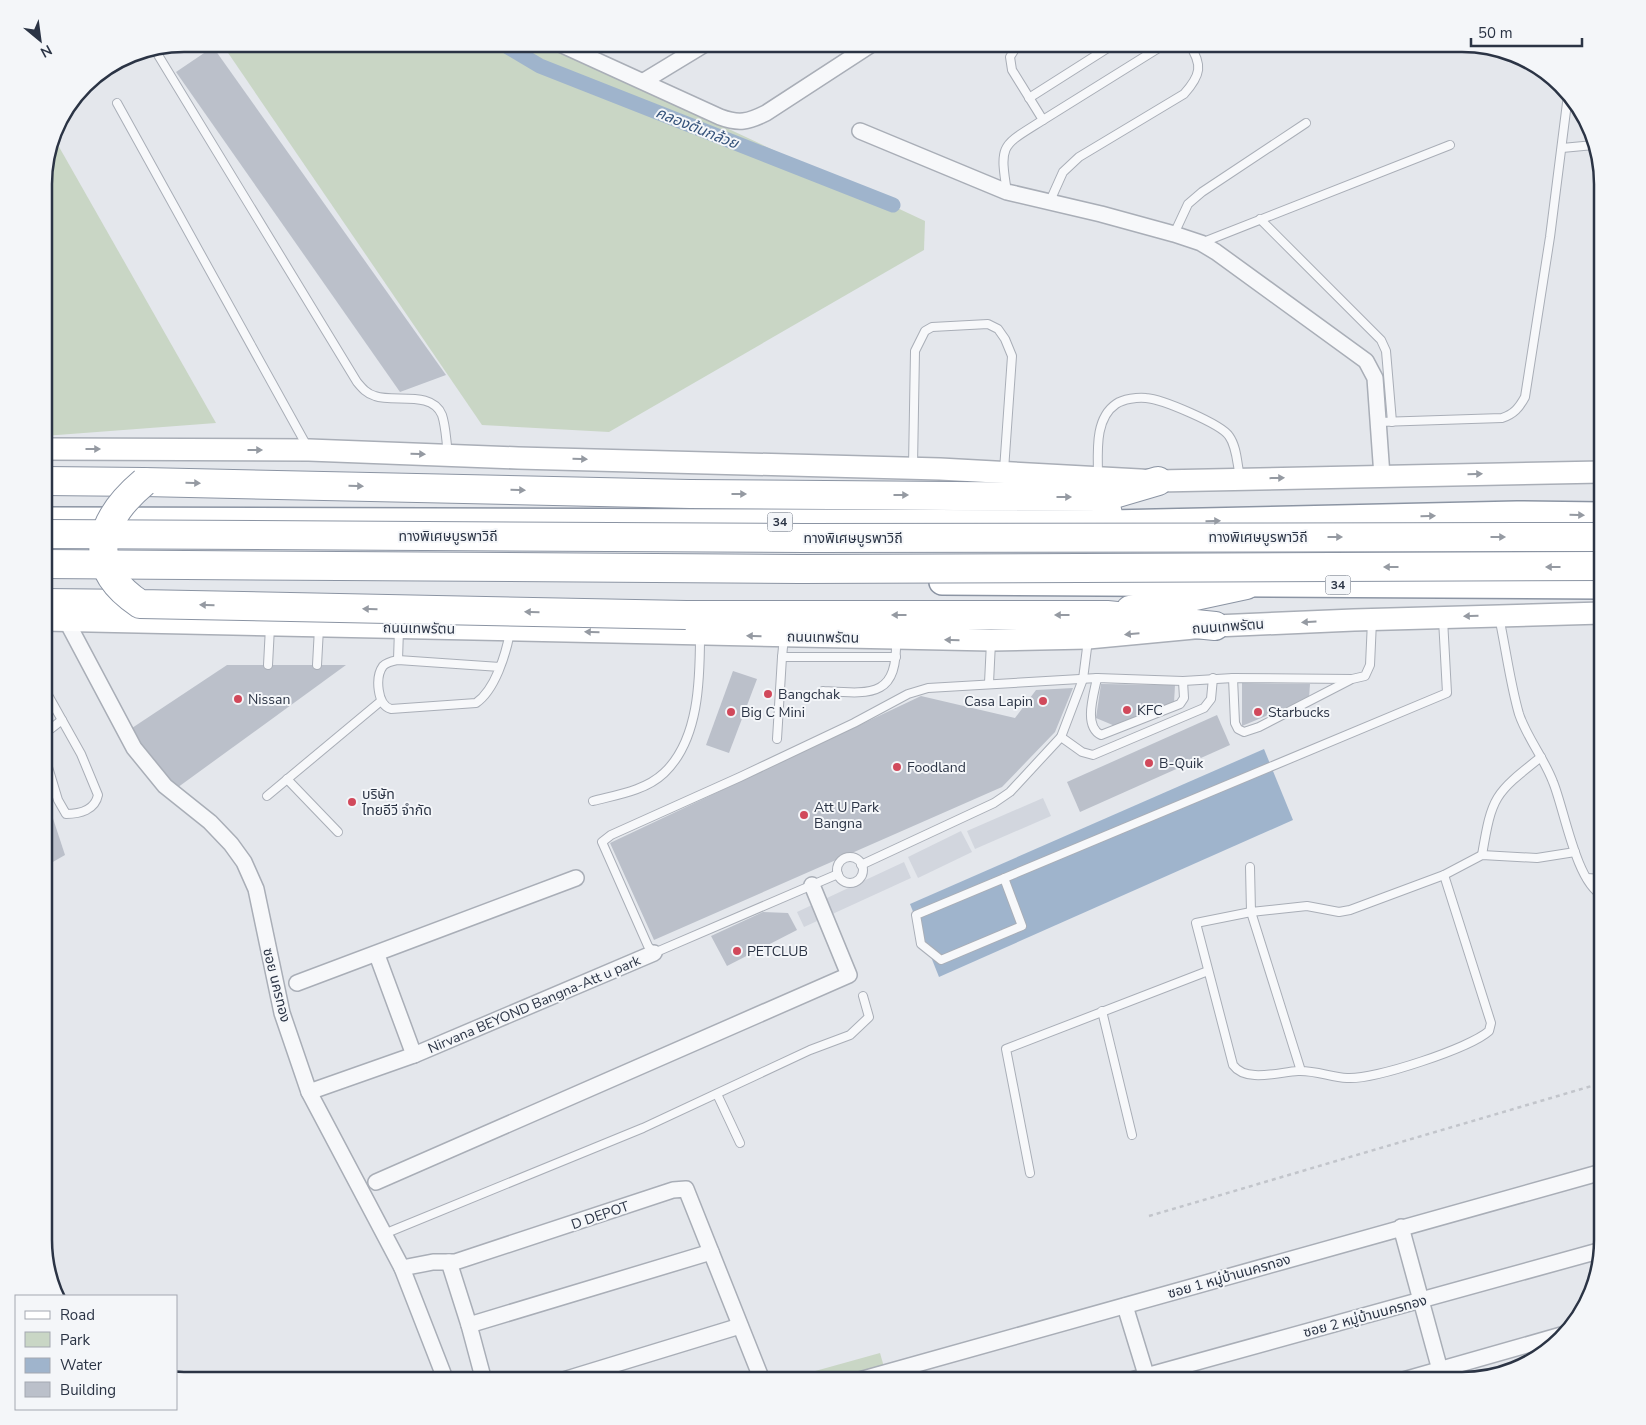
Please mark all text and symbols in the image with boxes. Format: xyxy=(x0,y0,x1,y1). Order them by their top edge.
north arrow xyxy=(15,15,65,65)
scale bar xyxy=(1471,15,1582,47)
text: 50 m xyxy=(1478,23,1513,43)
text: N xyxy=(37,40,55,62)
water label: คลองต้นกล้วย xyxy=(653,102,742,154)
one-way arrow xyxy=(85,445,101,453)
one-way arrow xyxy=(248,446,264,454)
one-way arrow xyxy=(410,450,426,458)
one-way arrow xyxy=(572,456,588,464)
one-way arrow xyxy=(1467,470,1483,478)
one-way arrow xyxy=(1269,474,1285,482)
one-way arrow xyxy=(185,479,201,487)
one-way arrow xyxy=(348,482,364,490)
one-way arrow xyxy=(510,486,526,494)
one-way arrow xyxy=(731,490,747,498)
one-way arrow xyxy=(894,491,910,499)
one-way arrow xyxy=(1056,493,1072,501)
one-way arrow xyxy=(1569,511,1585,519)
road number: 34 xyxy=(768,512,792,532)
one-way arrow xyxy=(1420,512,1436,520)
one-way arrow xyxy=(1205,517,1221,525)
street label: ทางพิเศษบูรพาวิถี xyxy=(398,527,498,546)
street label: ทางพิเศษบูรพาวิถี xyxy=(1208,528,1308,547)
street label: ทางพิเศษบูรพาวิถี xyxy=(803,529,903,548)
one-way arrow xyxy=(1328,533,1344,541)
one-way arrow xyxy=(1490,533,1506,541)
one-way arrow xyxy=(1383,563,1399,571)
one-way arrow xyxy=(1545,563,1561,571)
road number: 34 xyxy=(1326,576,1350,594)
one-way arrow xyxy=(199,601,215,609)
one-way arrow xyxy=(361,604,377,612)
one-way arrow xyxy=(524,608,540,616)
one-way arrow xyxy=(891,611,907,619)
one-way arrow xyxy=(1054,611,1070,619)
one-way arrow xyxy=(1463,613,1479,621)
street label: ถนนเทพรัตน xyxy=(1191,615,1265,638)
street label: ถนนเทพรัตน xyxy=(383,618,455,639)
one-way arrow xyxy=(1301,618,1317,626)
street label: ถนนเทพรัตน xyxy=(787,627,859,648)
one-way arrow xyxy=(584,628,600,636)
one-way arrow xyxy=(1123,630,1139,638)
one-way arrow xyxy=(746,632,762,640)
one-way arrow xyxy=(944,635,960,643)
place label: Bangchak xyxy=(778,685,841,704)
marker: Bangchak xyxy=(762,688,774,700)
place label: Nissan xyxy=(248,690,290,709)
place label: Casa Lapin xyxy=(964,692,1033,711)
marker: Nissan xyxy=(232,693,244,705)
marker: Casa Lapin xyxy=(1037,695,1049,707)
place label: KFC xyxy=(1137,701,1163,720)
place label: Big C Mini xyxy=(741,703,805,722)
place label: Starbucks xyxy=(1268,703,1330,722)
marker: KFC xyxy=(1121,704,1133,716)
marker: Big C Mini xyxy=(725,706,737,718)
marker: Starbucks xyxy=(1252,706,1264,718)
place label: B-Quik xyxy=(1159,754,1204,773)
marker: B-Quik xyxy=(1143,757,1155,769)
place label: Foodland xyxy=(907,758,966,777)
marker: Foodland xyxy=(891,761,903,773)
place label: บริษัท ไทยอีวี จำกัด xyxy=(361,785,432,820)
marker: บริษัท ไทยอีวี จำกัด xyxy=(346,796,358,808)
place label: Att U Park Bangna xyxy=(814,798,880,833)
marker: Att U Park Bangna xyxy=(798,809,810,821)
place label: PETCLUB xyxy=(747,942,808,961)
marker: PETCLUB xyxy=(731,945,743,957)
street label: ซอย นครทอง xyxy=(258,946,295,1024)
street label: Nirvana BEYOND Bangna-Att u park xyxy=(425,951,644,1058)
street label: D DEPOT xyxy=(569,1197,632,1234)
street label: ซอย 1 หมู่บ้านนครทอง xyxy=(1165,1250,1293,1303)
street label: ซอย 2 หมู่บ้านนครทอง xyxy=(1301,1291,1429,1342)
legend xyxy=(15,1295,178,1410)
text: Road xyxy=(60,1305,95,1325)
text: Park xyxy=(60,1330,90,1350)
text: Water xyxy=(60,1355,103,1375)
text: Building xyxy=(60,1380,116,1400)

